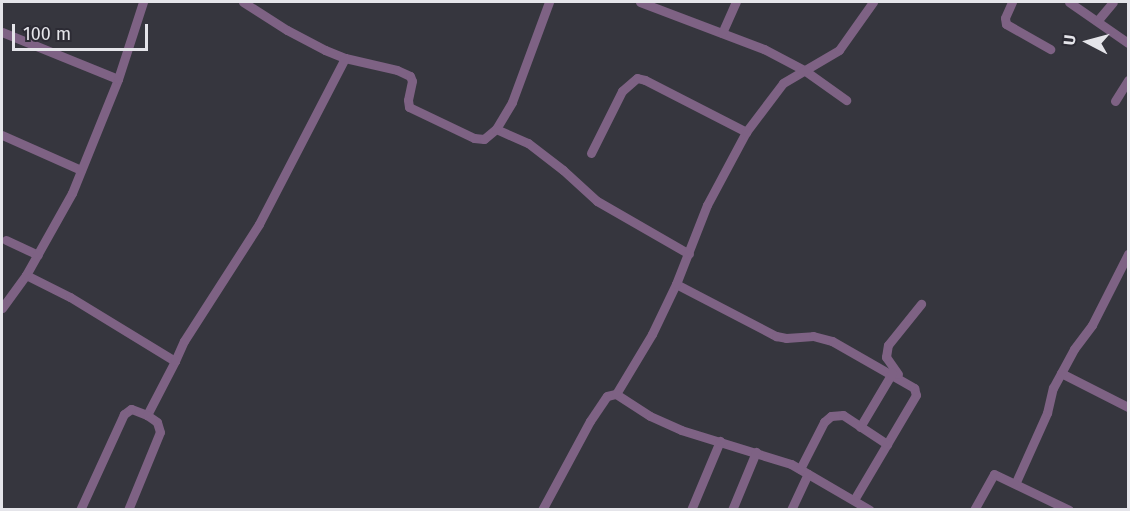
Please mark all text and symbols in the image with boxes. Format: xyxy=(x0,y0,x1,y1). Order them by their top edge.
scale bar xyxy=(15,12,152,50)
north arrow xyxy=(1058,12,1118,72)
text: 100 m xyxy=(23,23,71,45)
text: U xyxy=(1060,34,1080,46)

